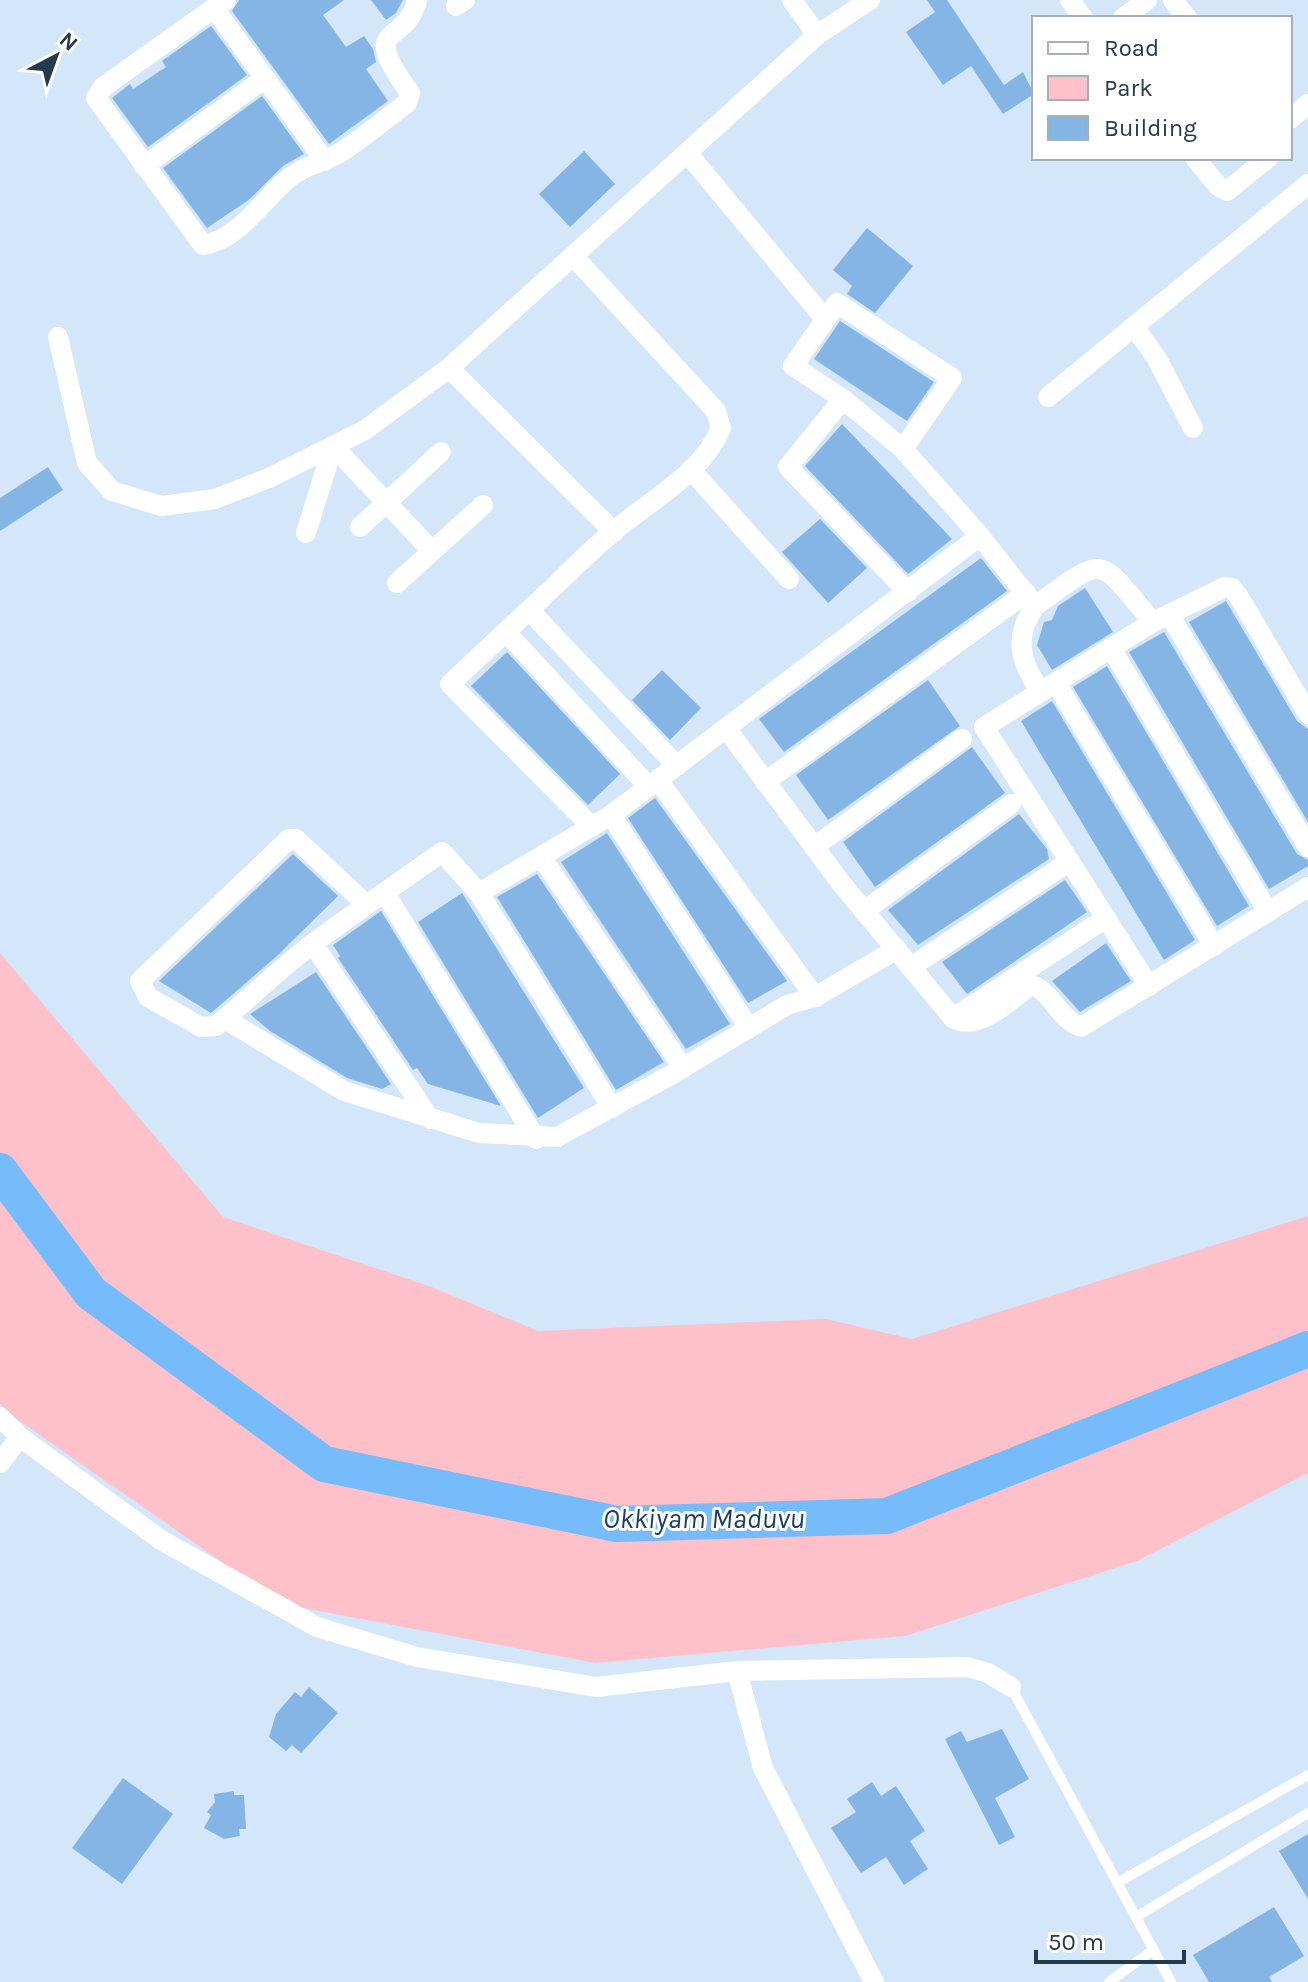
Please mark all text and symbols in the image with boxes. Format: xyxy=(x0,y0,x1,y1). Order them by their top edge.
north arrow xyxy=(16,16,96,96)
legend xyxy=(1032,16,1292,160)
text: N xyxy=(54,27,83,57)
text: Road xyxy=(1104,34,1159,62)
text: Park xyxy=(1104,74,1153,102)
text: Building xyxy=(1104,114,1197,142)
water label: Okkiyam Maduvu xyxy=(603,1502,805,1535)
scale bar xyxy=(1036,1914,1184,1964)
text: 50 m xyxy=(1048,1928,1104,1956)

